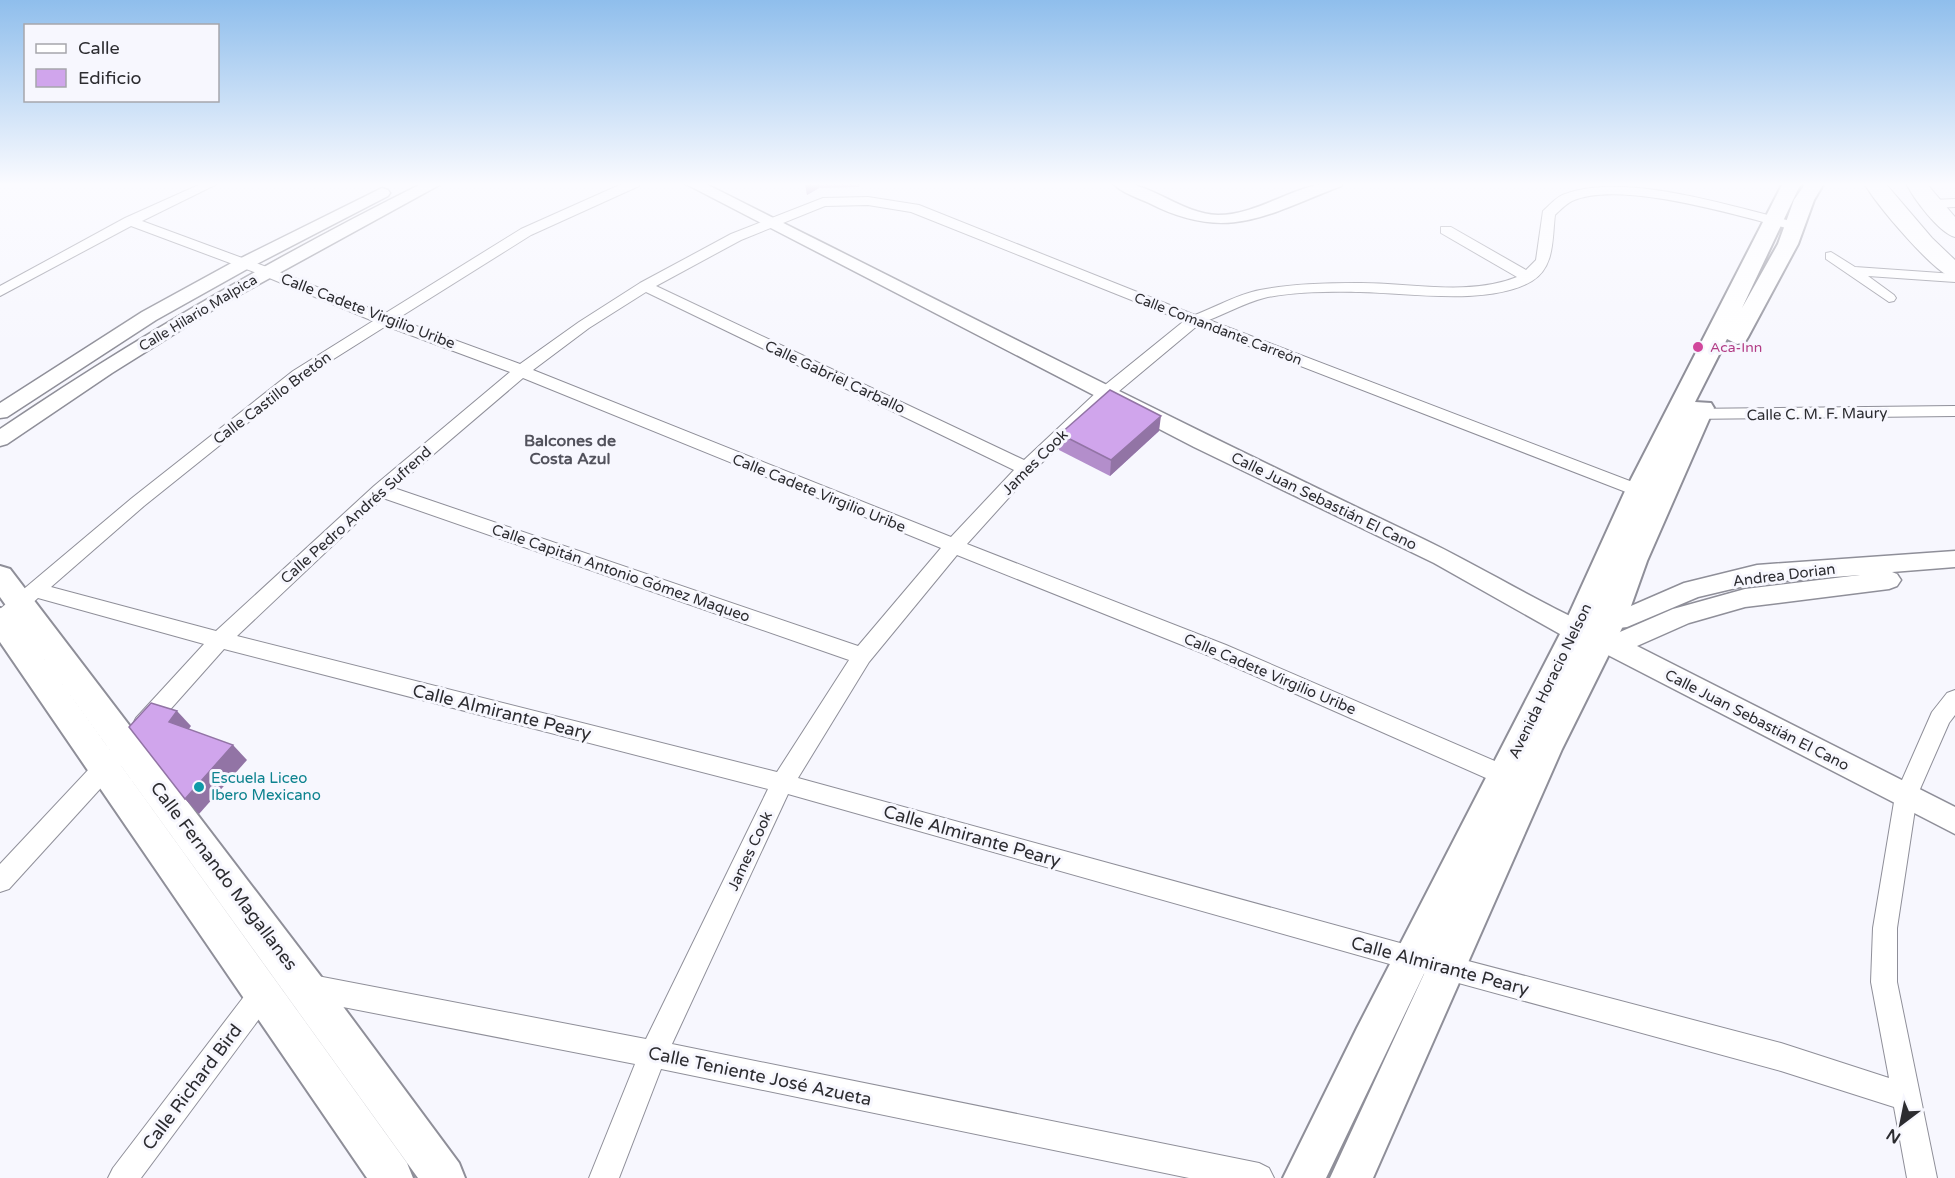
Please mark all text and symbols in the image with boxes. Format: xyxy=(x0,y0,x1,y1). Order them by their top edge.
legend xyxy=(24,24,219,102)
text: Calle xyxy=(78,37,120,59)
text: Edificio xyxy=(78,67,142,89)
street label: Calle Cadete Virgilio Uribe xyxy=(278,269,458,353)
street label: Calle Hilario Malpica xyxy=(136,271,260,355)
street label: Calle Comandante Carreón xyxy=(1132,289,1304,369)
street label: Calle Gabriel Carballo xyxy=(762,337,908,417)
place label: Aca-Inn xyxy=(1710,339,1762,356)
marker: Aca-Inn xyxy=(1691,340,1705,354)
street label: Calle Castillo Bretón xyxy=(210,348,334,448)
street label: Calle C. M. F. Maury xyxy=(1746,404,1888,424)
street label: James Cook xyxy=(998,425,1072,499)
district label: Balcones de Costa Azul xyxy=(524,431,616,469)
street label: Calle Pedro Andrés Sufrend xyxy=(277,443,435,587)
street label: Calle Juan Sebastián El Cano xyxy=(1228,448,1420,554)
street label: Calle Cadete Virgilio Uribe xyxy=(730,450,908,536)
street label: Calle Capitán Antonio Gómez Maqueo xyxy=(490,520,752,626)
street label: Andrea Dorian xyxy=(1732,560,1836,590)
street label: Avenida Horacio Nelson xyxy=(1505,601,1595,761)
street label: Calle Cadete Virgilio Uribe xyxy=(1181,630,1359,718)
street label: Calle Juan Sebastián El Cano xyxy=(1662,666,1852,774)
street label: Calle Almirante Peary xyxy=(410,679,594,745)
place label: Escuela Liceo Ibero Mexicano xyxy=(211,769,321,804)
street label: Calle Fernando Magallanes xyxy=(146,777,302,975)
marker: Escuela Liceo Ibero Mexicano xyxy=(192,780,206,794)
street label: Calle Almirante Peary xyxy=(881,800,1063,872)
street label: James Cook xyxy=(724,809,776,893)
street label: Calle Almirante Peary xyxy=(1349,932,1532,1000)
street label: Calle Richard Bird xyxy=(138,1020,246,1154)
street label: Calle Teniente José Azueta xyxy=(646,1042,874,1110)
north arrow xyxy=(1871,1094,1931,1154)
text: N xyxy=(1883,1124,1904,1148)

